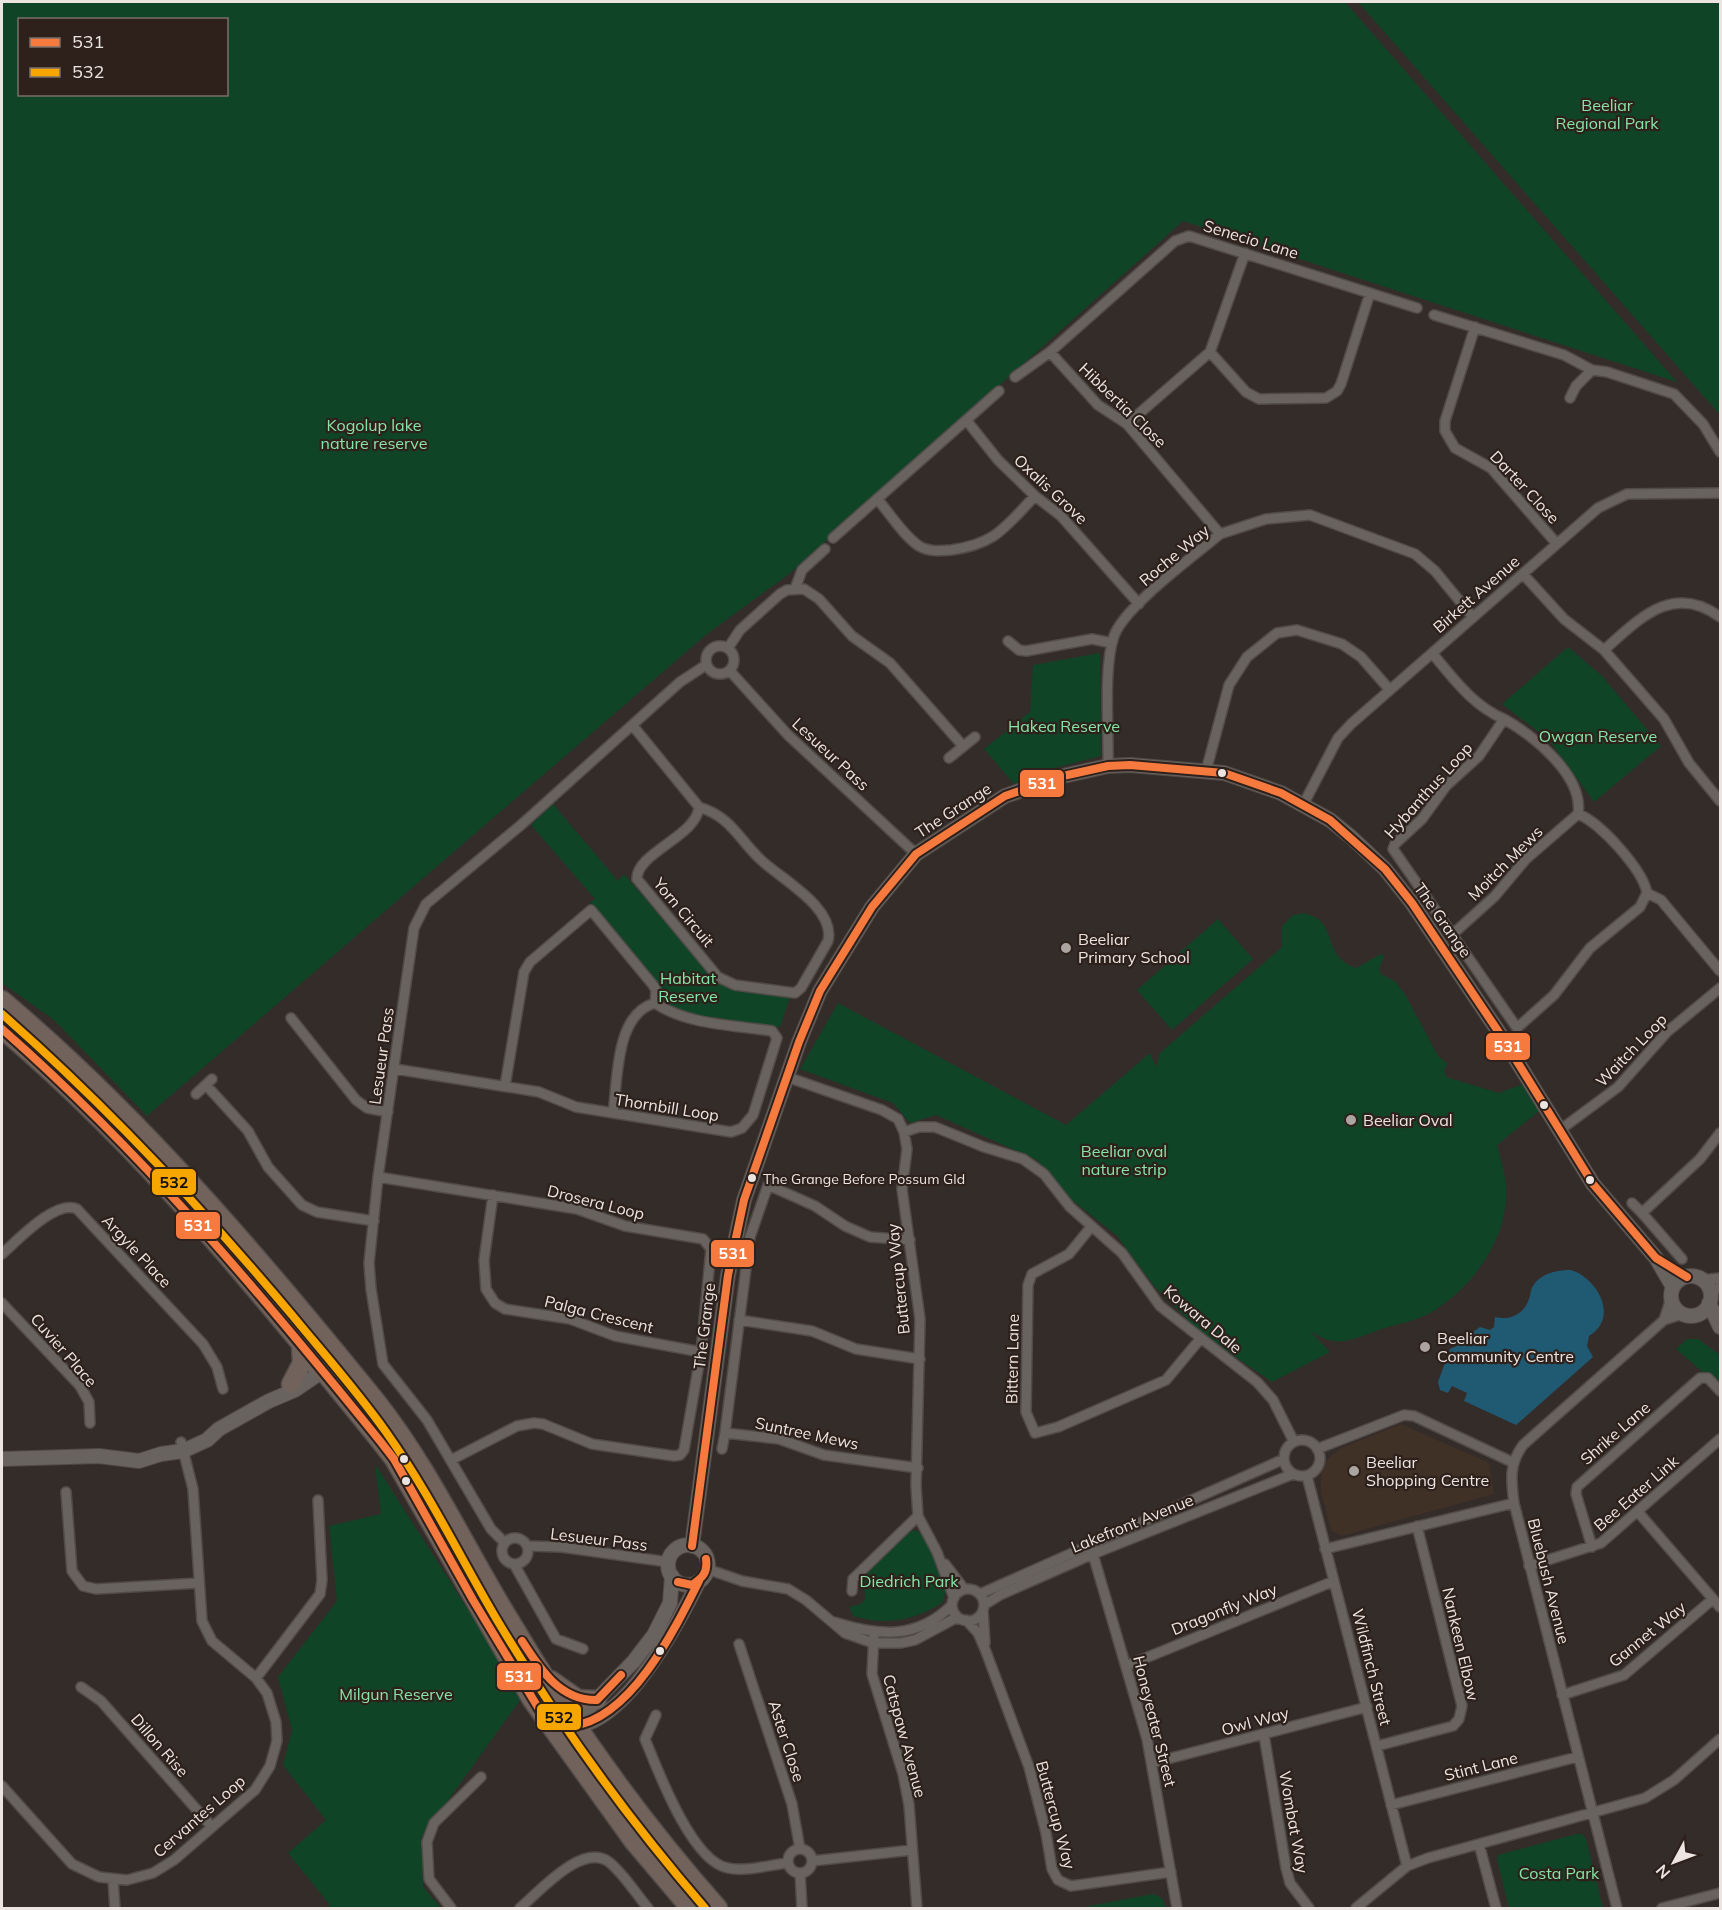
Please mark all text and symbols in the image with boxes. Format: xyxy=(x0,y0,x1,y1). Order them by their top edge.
legend xyxy=(18,18,228,96)
text: 531 xyxy=(72,30,104,53)
text: 532 xyxy=(72,60,104,83)
park label: Beeliar Regional Park xyxy=(1556,95,1659,133)
street label: Senecio Lane xyxy=(1201,215,1301,263)
street label: Hibbertia Close xyxy=(1075,358,1171,452)
park label: Kogolup lake nature reserve xyxy=(321,415,427,453)
street label: Darter Close xyxy=(1486,446,1564,528)
street label: Oxalis Grove xyxy=(1010,450,1092,528)
street label: Roche Way xyxy=(1135,520,1213,590)
street label: Birkett Avenue xyxy=(1429,551,1523,637)
street label: Lesueur Pass xyxy=(788,713,874,795)
park label: Hakea Reserve xyxy=(1008,716,1120,736)
park label: Owgan Reserve xyxy=(1539,726,1657,746)
street label: Hybanthus Loop xyxy=(1380,738,1476,842)
unlabelled marker xyxy=(1216,767,1228,779)
line badge: 531 xyxy=(1019,769,1065,798)
text: 531 xyxy=(1028,773,1056,793)
street label: The Grange xyxy=(911,778,995,842)
street label: Moitch Mews xyxy=(1463,821,1547,905)
street label: Yorn Circuit xyxy=(649,873,719,951)
street label: The Grange xyxy=(1410,879,1476,961)
place label: Beeliar Primary School xyxy=(1078,929,1190,967)
marker: Beeliar Primary School xyxy=(1059,941,1073,955)
park label: Habitat Reserve xyxy=(658,968,718,1006)
street label: Lesueur Pass xyxy=(364,1006,398,1106)
street label: Waitch Loop xyxy=(1591,1009,1671,1091)
line badge: 531 xyxy=(1485,1032,1531,1061)
text: 531 xyxy=(1494,1036,1522,1056)
street label: Thornbill Loop xyxy=(614,1089,720,1125)
unlabelled marker xyxy=(1538,1099,1550,1111)
place label: Beeliar Oval xyxy=(1363,1110,1453,1130)
marker: Beeliar Oval xyxy=(1344,1113,1358,1127)
park label: Beeliar oval nature strip xyxy=(1081,1141,1167,1179)
line badge: 532 xyxy=(151,1168,197,1196)
place label: The Grange Before Possum Gld xyxy=(763,1170,965,1188)
text: 532 xyxy=(160,1172,188,1192)
marker: The Grange Before Possum Gld xyxy=(746,1172,758,1184)
unlabelled marker xyxy=(1584,1174,1596,1186)
street label: Drosera Loop xyxy=(545,1180,647,1224)
street label: Argyle Place xyxy=(98,1210,176,1292)
line badge: 531 xyxy=(175,1211,221,1240)
text: 531 xyxy=(184,1215,212,1235)
street label: Buttercup Way xyxy=(882,1222,914,1335)
line badge: 531 xyxy=(710,1239,755,1268)
text: 531 xyxy=(719,1243,747,1263)
street label: Kowara Dale xyxy=(1160,1281,1246,1357)
street label: The Grange xyxy=(689,1282,719,1370)
street label: Palga Crescent xyxy=(542,1291,656,1337)
street label: Cuvier Place xyxy=(27,1309,101,1391)
street label: Bittern Lane xyxy=(1001,1314,1023,1404)
place label: Beeliar Community Centre xyxy=(1437,1328,1574,1366)
marker: Beeliar Community Centre xyxy=(1418,1340,1432,1354)
street label: Shrike Lane xyxy=(1576,1397,1654,1469)
street label: Suntree Mews xyxy=(753,1412,861,1454)
street label: Bee Eater Link xyxy=(1590,1450,1683,1535)
place label: Beeliar Shopping Centre xyxy=(1366,1452,1489,1490)
unlabelled marker xyxy=(398,1453,410,1465)
marker: Beeliar Shopping Centre xyxy=(1347,1464,1361,1478)
unlabelled marker xyxy=(400,1475,412,1487)
street label: Lakefront Avenue xyxy=(1068,1489,1196,1557)
street label: Bluebush Avenue xyxy=(1524,1516,1574,1646)
street label: Lesueur Pass xyxy=(549,1523,649,1555)
park label: Diedrich Park xyxy=(860,1571,959,1591)
street label: Dragonfly Way xyxy=(1168,1579,1280,1639)
street label: Nankeen Elbow xyxy=(1438,1585,1484,1703)
street label: Gannet Way xyxy=(1604,1597,1690,1671)
street label: Wildfinch Street xyxy=(1348,1607,1396,1728)
unlabelled marker xyxy=(654,1645,666,1657)
street label: Honeyeater Street xyxy=(1129,1653,1181,1789)
line badge: 531 xyxy=(496,1662,542,1691)
text: 531 xyxy=(505,1666,533,1686)
street label: Catspaw Avenue xyxy=(879,1672,931,1800)
park label: Milgun Reserve xyxy=(339,1684,453,1704)
street label: Aster Close xyxy=(764,1698,810,1784)
street label: Owl Way xyxy=(1219,1702,1291,1740)
line badge: 532 xyxy=(536,1703,582,1731)
text: 532 xyxy=(545,1707,573,1727)
street label: Dillon Rise xyxy=(127,1709,193,1781)
street label: Stint Lane xyxy=(1442,1747,1520,1785)
street label: Buttercup Way xyxy=(1032,1759,1080,1872)
street label: Wombat Way xyxy=(1275,1769,1313,1875)
street label: Cervantes Loop xyxy=(149,1771,249,1861)
north arrow xyxy=(1644,1832,1704,1892)
text: N xyxy=(1651,1861,1674,1883)
park label: Costa Park xyxy=(1519,1863,1600,1883)

